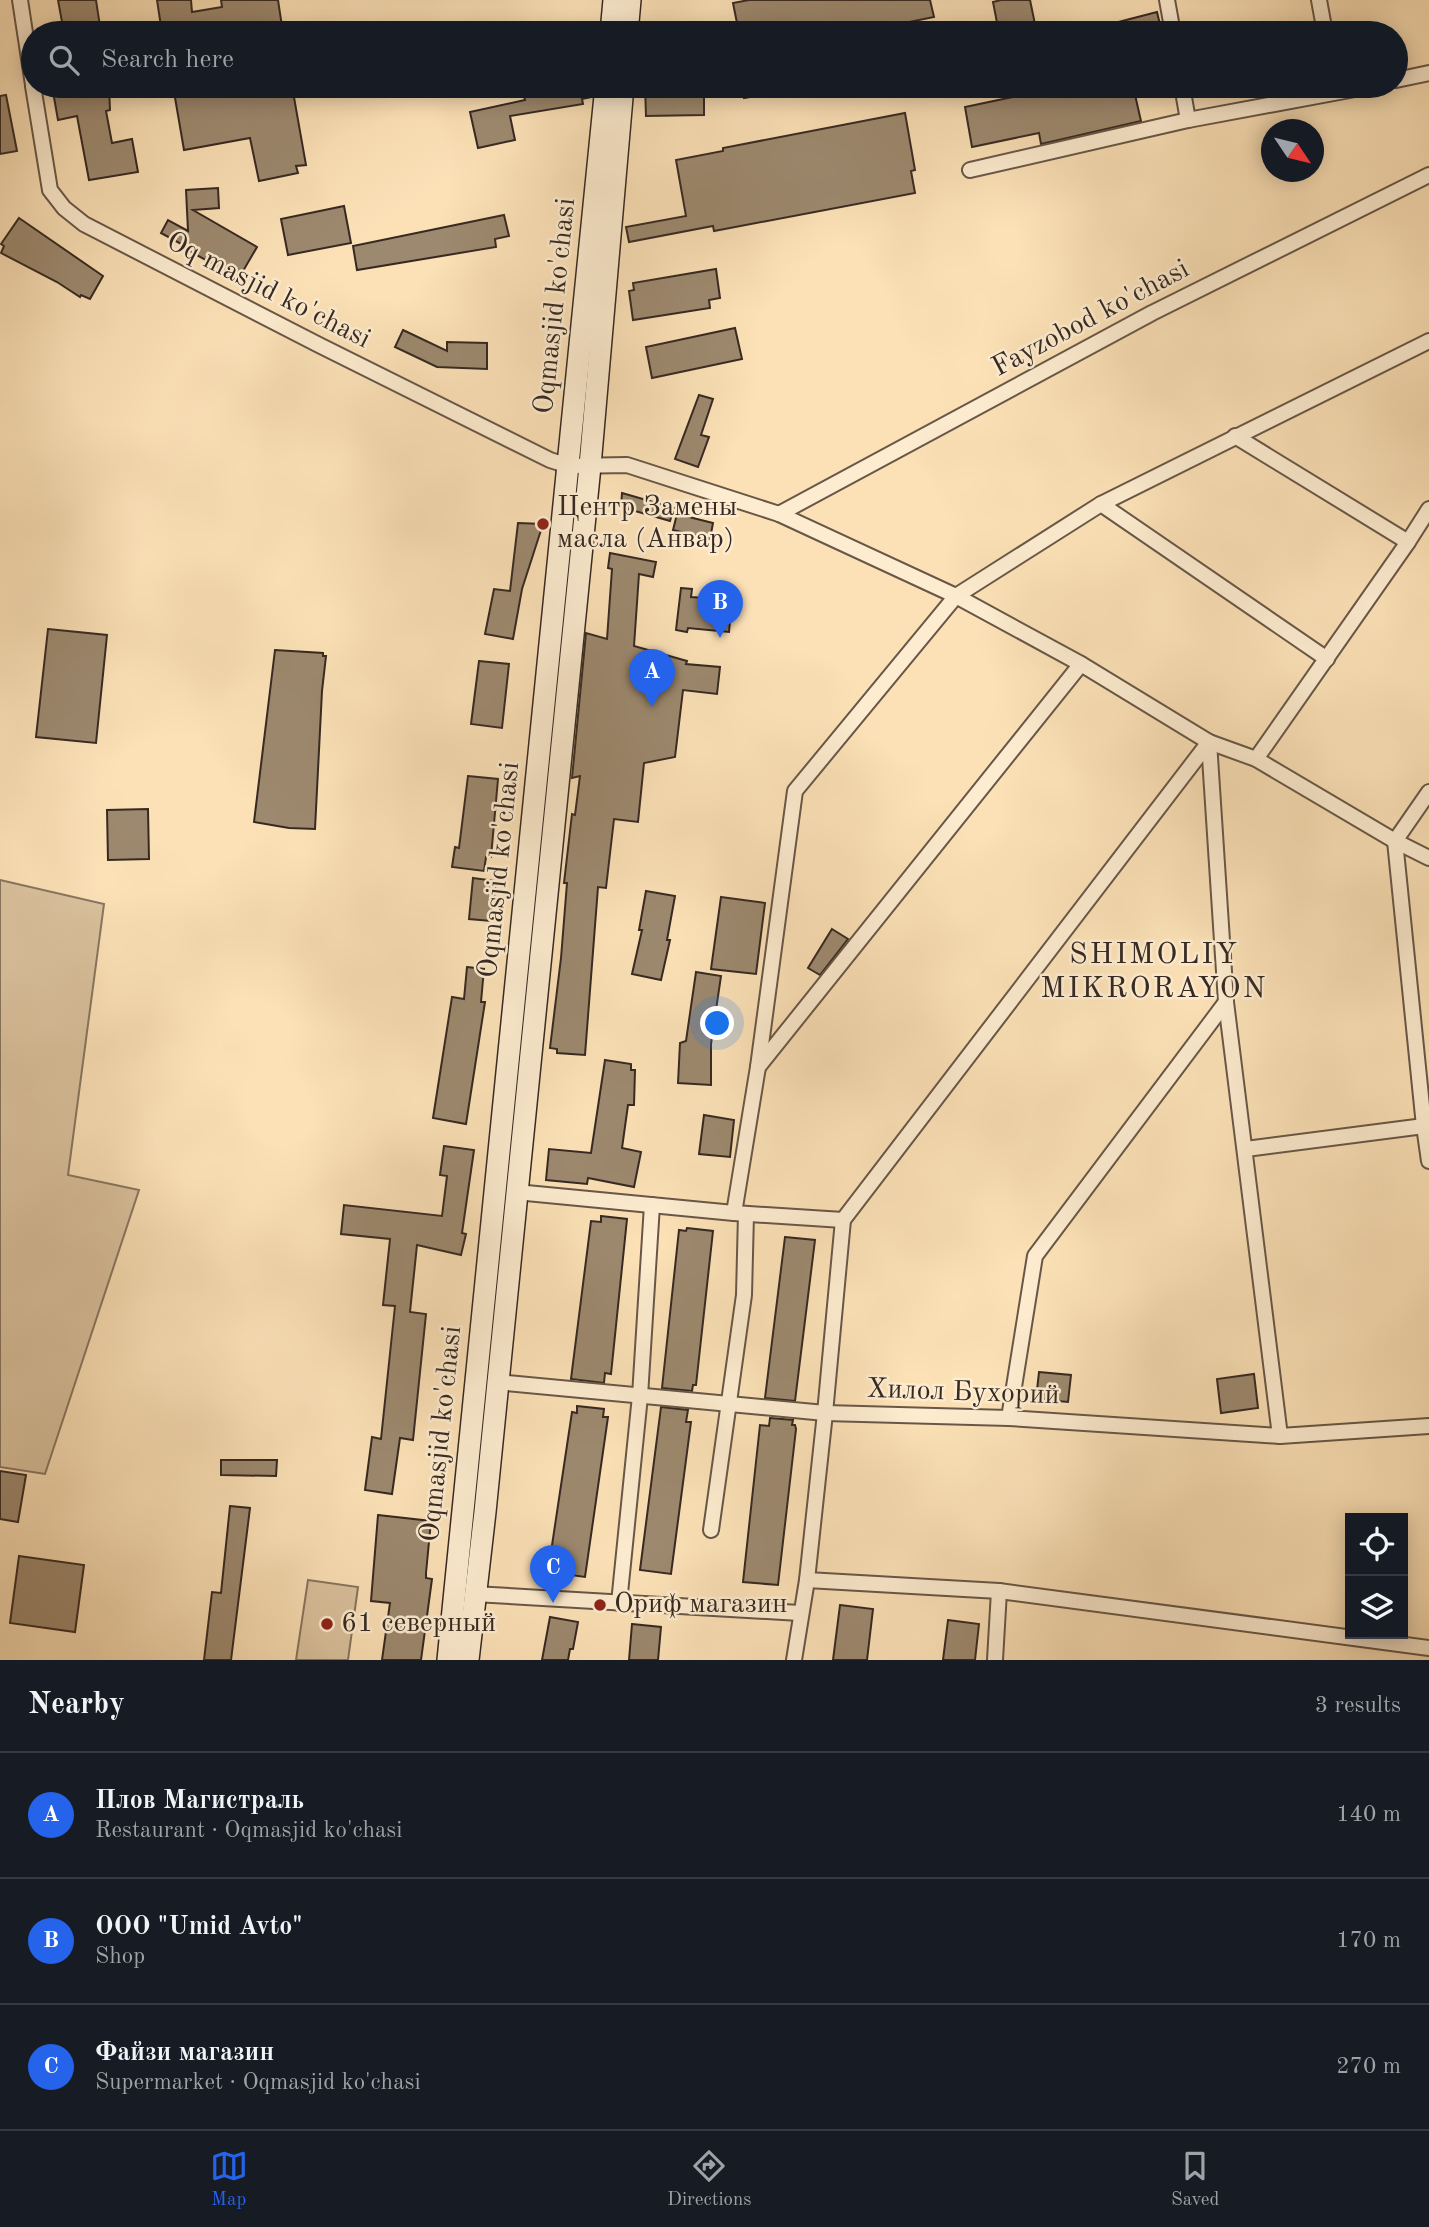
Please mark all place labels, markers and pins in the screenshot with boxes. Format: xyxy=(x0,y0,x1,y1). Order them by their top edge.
place label: Центр Замены масла (Анвар) xyxy=(557,494,737,554)
marker: Центр Замены масла (Анвар) xyxy=(535,516,551,532)
pin: B xyxy=(697,580,743,638)
pin: A xyxy=(629,649,675,707)
pin: C xyxy=(530,1545,576,1603)
place label: Ориф магазин xyxy=(614,1591,787,1619)
marker: Ориф магазин xyxy=(592,1597,608,1613)
place label: 61 северный xyxy=(341,1610,496,1638)
marker: 61 северный xyxy=(319,1616,335,1632)

